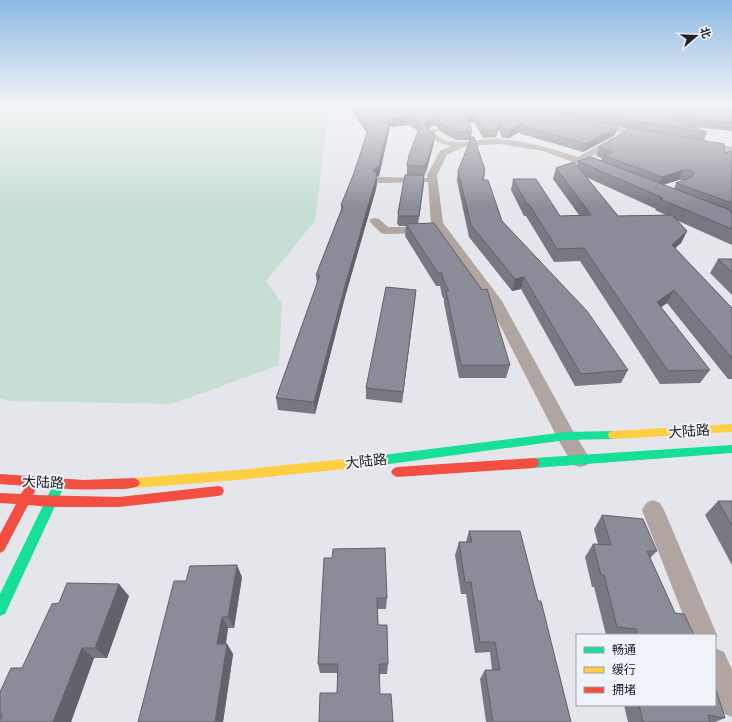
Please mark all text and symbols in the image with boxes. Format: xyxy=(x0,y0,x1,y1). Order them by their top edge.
north arrow xyxy=(676,16,716,56)
text: 北 xyxy=(697,25,714,40)
street label: 大陆路 xyxy=(667,421,711,440)
street label: 大陆路 xyxy=(344,450,388,471)
street label: 大陆路 xyxy=(22,472,64,491)
legend xyxy=(576,634,716,706)
text: 畅通 xyxy=(612,642,636,657)
text: 缓行 xyxy=(612,662,636,677)
text: 拥堵 xyxy=(612,682,636,697)

